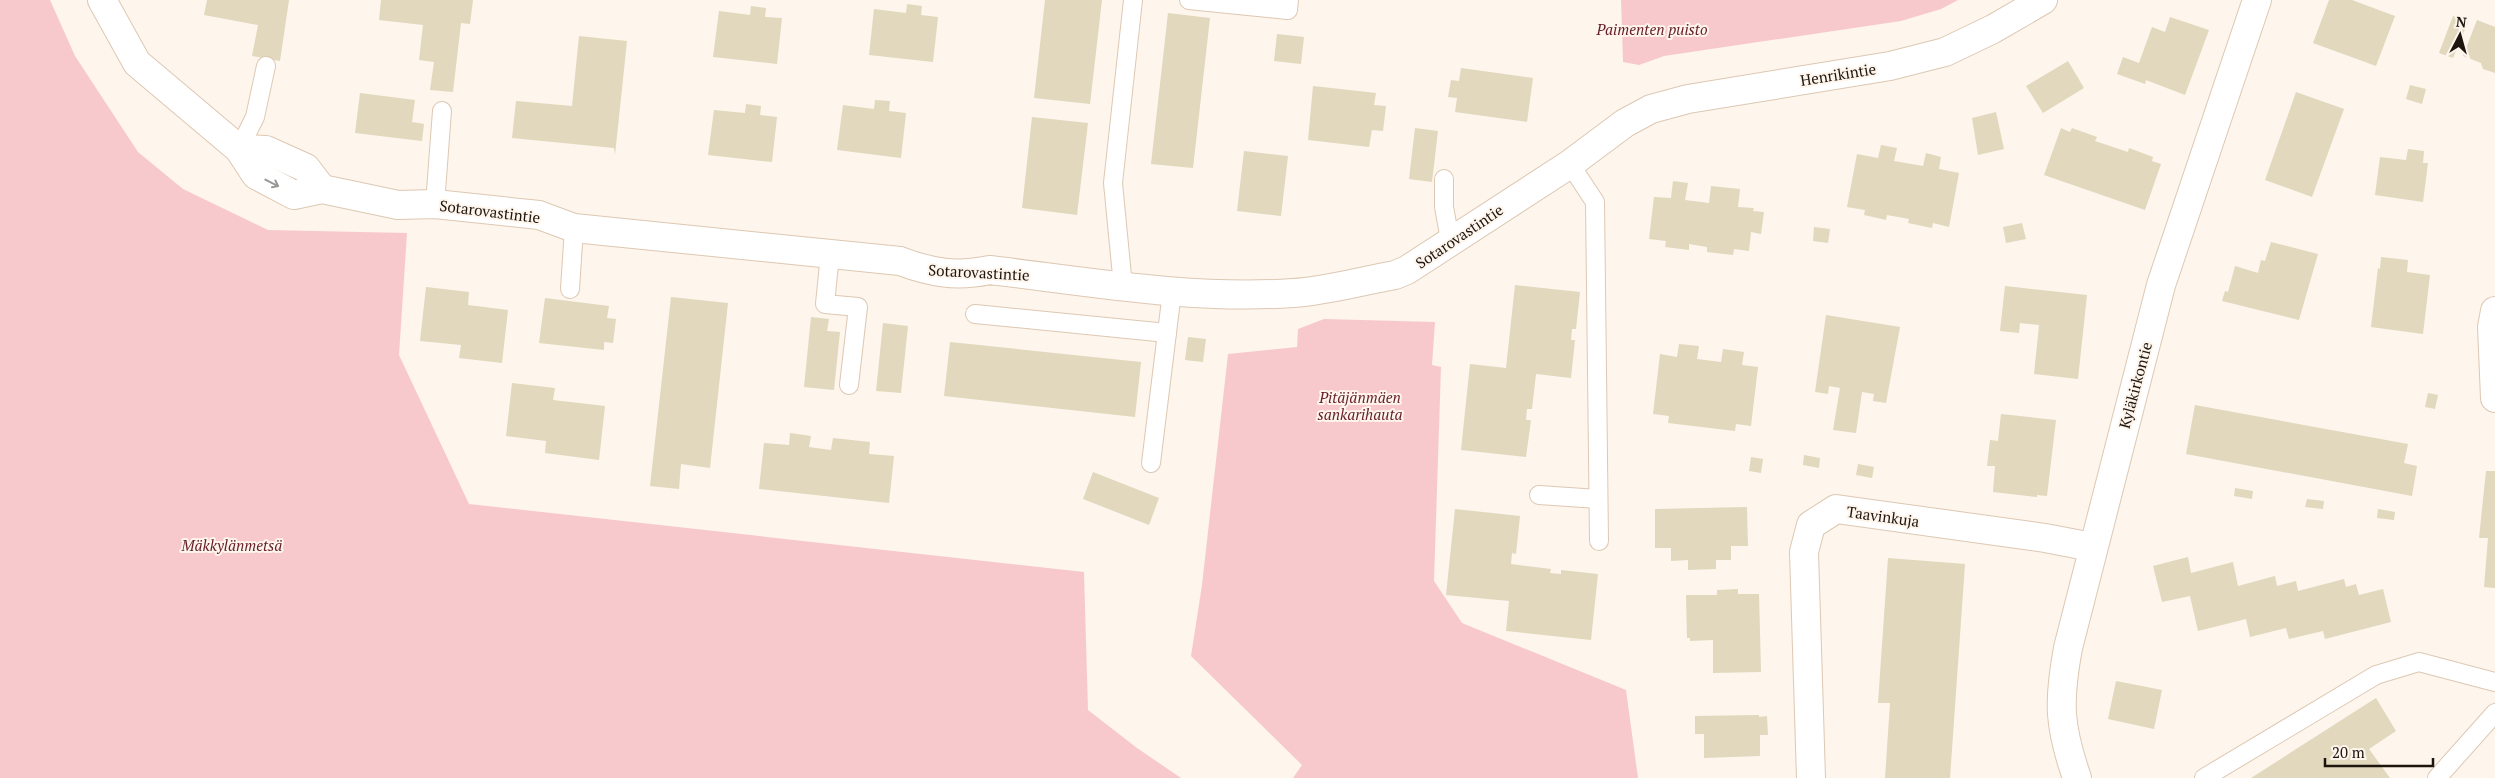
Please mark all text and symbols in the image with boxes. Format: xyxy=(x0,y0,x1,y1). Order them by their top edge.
north arrow xyxy=(2435,10,2485,60)
text: N xyxy=(2455,12,2468,32)
park label: Paimenten puisto xyxy=(1595,19,1708,39)
street label: Henrikintie xyxy=(1799,58,1877,90)
one-way arrow xyxy=(264,179,279,188)
street label: Sotarovastintie xyxy=(438,195,542,227)
street label: Sotarovastintie xyxy=(1411,199,1507,273)
street label: Sotarovastintie xyxy=(928,259,1030,285)
street label: Kyläkirkontie xyxy=(2114,339,2156,431)
park label: Pitäjänmäen sankarihauta xyxy=(1318,387,1402,424)
street label: Taavinkuja xyxy=(1845,501,1921,531)
park label: Mäkkylänmetsä xyxy=(181,535,282,555)
scale bar xyxy=(2325,736,2432,768)
text: 20 m xyxy=(2332,742,2365,762)

